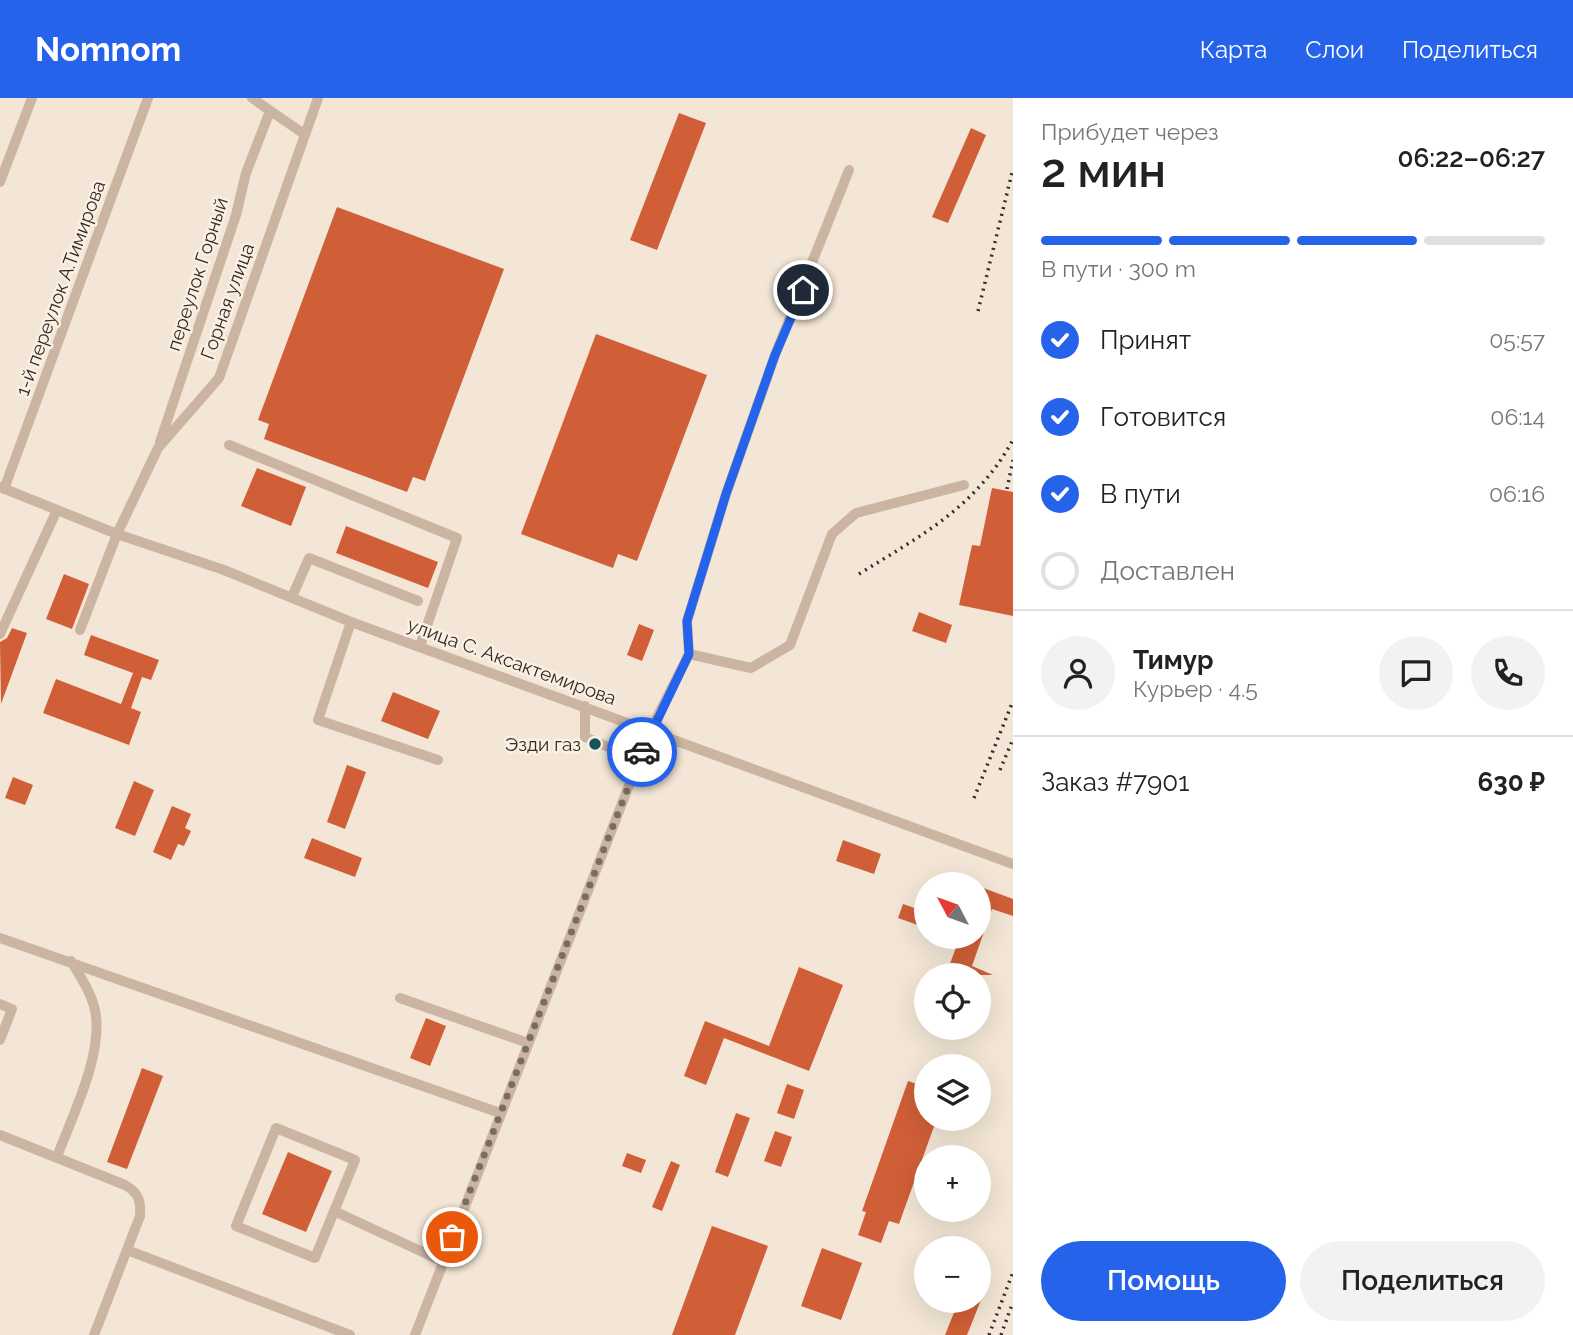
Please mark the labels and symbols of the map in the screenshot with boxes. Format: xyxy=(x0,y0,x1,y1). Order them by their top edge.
street label: 1-й переулок А.Тимирова xyxy=(11,177,109,399)
street label: переулок Горный xyxy=(162,195,232,353)
street label: Горная улица xyxy=(196,240,258,362)
pin xyxy=(773,260,833,320)
street label: улица С. Аксактемирова xyxy=(405,613,619,709)
courier xyxy=(607,717,677,787)
place label: Эзди газ xyxy=(505,733,581,755)
marker: Эзди газ xyxy=(587,736,603,752)
north arrow xyxy=(914,872,990,948)
pin xyxy=(422,1207,482,1267)

